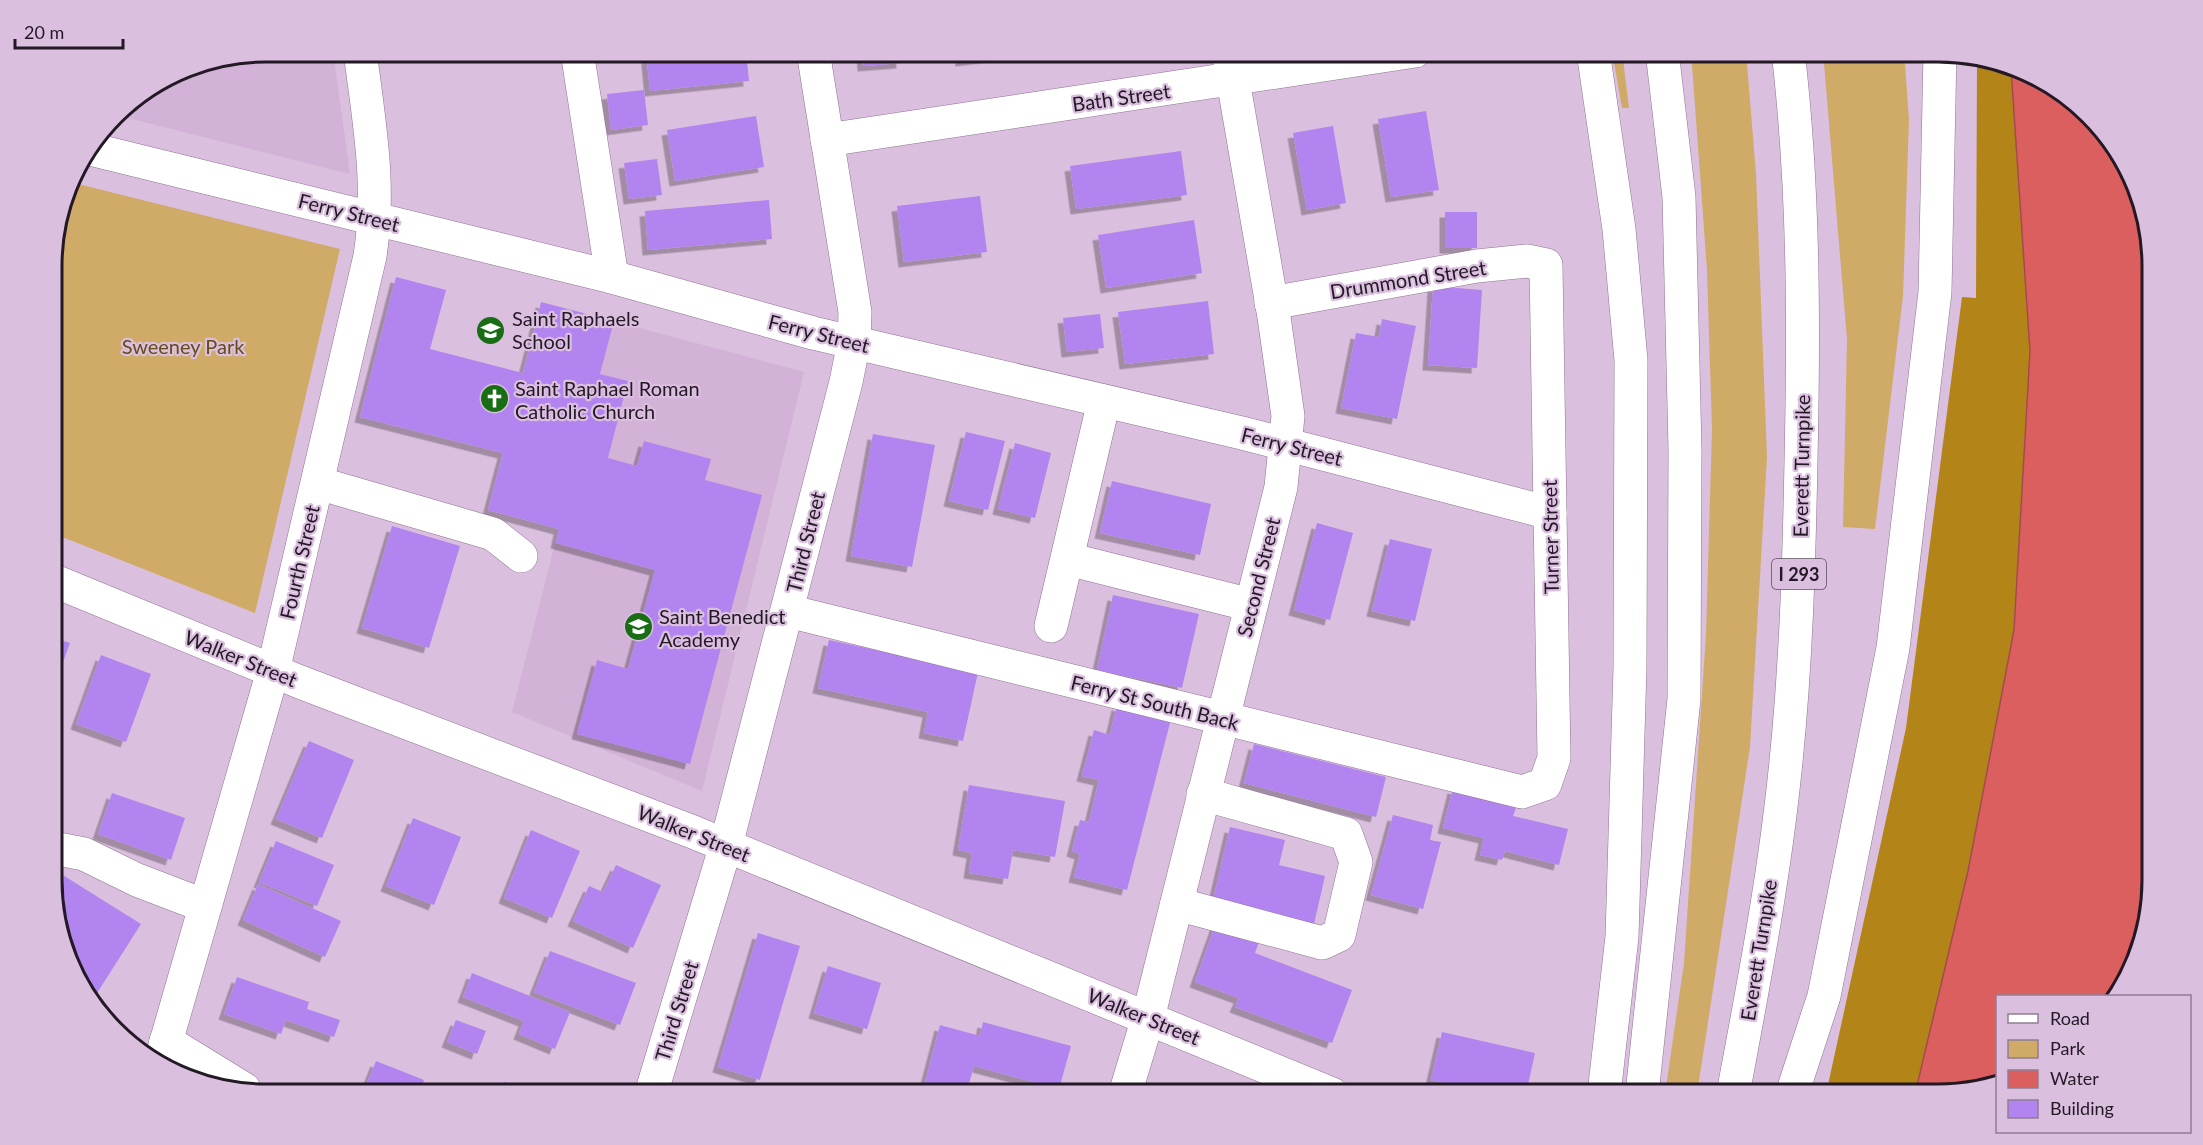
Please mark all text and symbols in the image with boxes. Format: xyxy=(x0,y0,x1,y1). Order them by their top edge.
scale bar xyxy=(15,12,123,50)
text: 20 m xyxy=(24,21,64,43)
street label: Bath Street xyxy=(1070,78,1172,116)
street label: Ferry Street xyxy=(296,188,402,236)
street label: Drummond Street xyxy=(1328,255,1488,303)
place label: Saint Raphaels School xyxy=(512,306,639,353)
street label: Ferry Street xyxy=(766,309,872,357)
school or university icon: Saint Raphaels School xyxy=(475,314,507,346)
park label: Sweeney Park xyxy=(122,334,245,358)
place label: Saint Raphael Roman Catholic Church xyxy=(515,376,700,423)
church icon: Saint Raphael Roman Catholic Church xyxy=(478,383,510,415)
street label: Everett Turnpike xyxy=(1788,394,1814,538)
street label: Ferry Street xyxy=(1239,422,1345,470)
street label: Turner Street xyxy=(1537,480,1563,594)
street label: Third Street xyxy=(781,489,829,595)
street label: Fourth Street xyxy=(274,503,324,621)
street label: Second Street xyxy=(1232,515,1284,639)
road number: I 293 xyxy=(1772,559,1826,589)
place label: Saint Benedict Academy xyxy=(659,604,786,651)
school or university icon: Saint Benedict Academy xyxy=(622,611,654,643)
street label: Walker Street xyxy=(181,625,301,691)
street label: Ferry St South Back xyxy=(1068,670,1242,735)
street label: Walker Street xyxy=(634,800,754,866)
street label: Everett Turnpike xyxy=(1735,878,1781,1022)
street label: Third Street xyxy=(649,958,703,1064)
street label: Walker Street xyxy=(1084,983,1204,1049)
legend xyxy=(1996,995,2191,1133)
text: Road xyxy=(2050,1007,2090,1029)
text: Park xyxy=(2050,1037,2086,1059)
text: Water xyxy=(2050,1067,2099,1089)
text: Building xyxy=(2050,1097,2114,1119)

